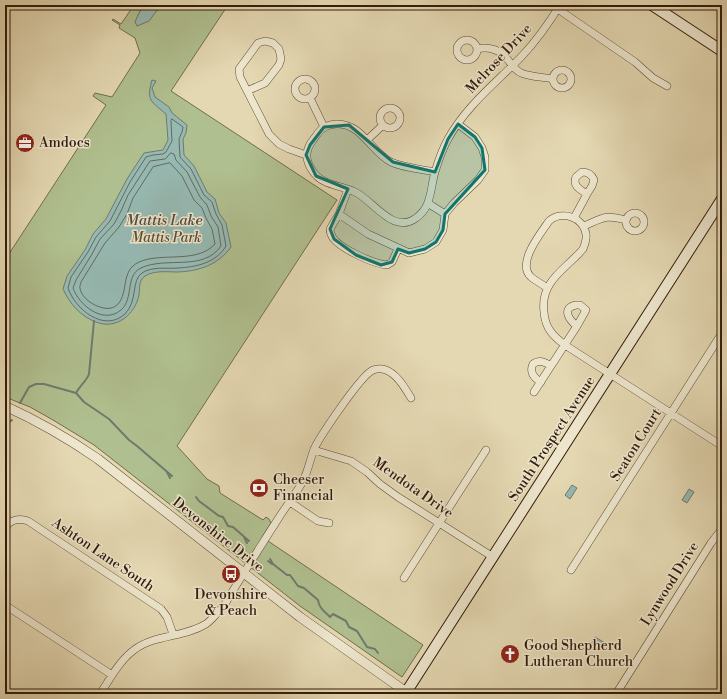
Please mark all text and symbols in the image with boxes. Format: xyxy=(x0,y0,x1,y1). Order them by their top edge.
street label: Melrose Drive xyxy=(462,20,536,98)
office icon: Amdocs xyxy=(14,132,36,154)
place label: Amdocs xyxy=(38,134,90,152)
water label: Mattis Lake xyxy=(126,211,202,230)
park label: Mattis Park xyxy=(131,229,201,247)
street label: South Prospect Avenue xyxy=(505,373,599,505)
street label: Seaton Court xyxy=(606,405,666,485)
street label: Mendota Drive xyxy=(369,454,457,522)
place label: Cheeser Financial xyxy=(273,471,333,505)
bank icon: Cheeser Financial xyxy=(248,477,270,499)
street label: Devonshire Drive xyxy=(169,494,267,576)
street label: Ashton Lane South xyxy=(47,513,158,596)
street label: Lynwood Drive xyxy=(637,539,703,629)
bus stop icon: Devonshire & Peach xyxy=(220,563,242,585)
place label: Devonshire & Peach xyxy=(195,586,267,620)
place label: Good Shepherd Lutheran Church xyxy=(524,637,634,671)
church icon: Good Shepherd Lutheran Church xyxy=(499,643,521,665)

